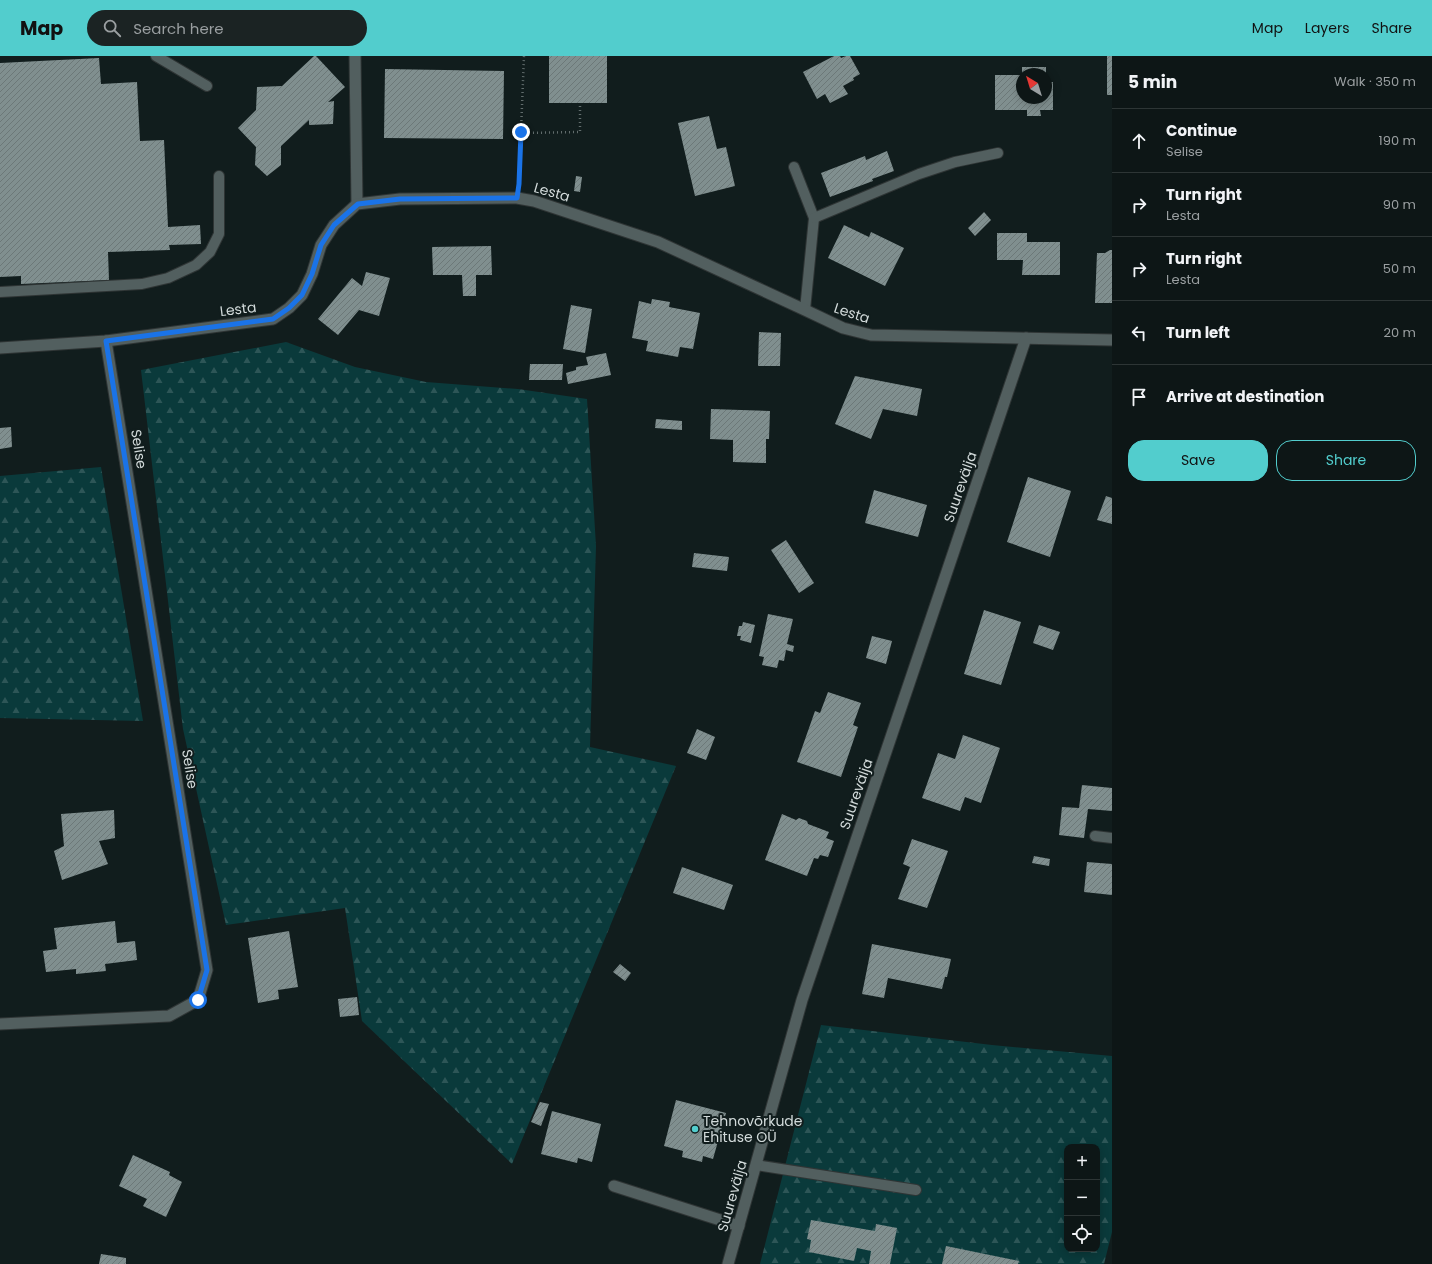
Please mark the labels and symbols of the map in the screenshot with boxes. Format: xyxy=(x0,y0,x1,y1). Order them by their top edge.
north arrow xyxy=(1016,68,1052,104)
route end xyxy=(512,123,530,141)
street label: Lesta xyxy=(532,177,572,207)
street label: Lesta xyxy=(219,297,257,321)
street label: Lesta xyxy=(832,298,872,328)
street label: Selise xyxy=(126,428,152,471)
street label: Suurevälja xyxy=(939,449,981,525)
street label: Selise xyxy=(177,748,203,791)
street label: Suurevälja xyxy=(835,756,877,832)
route start xyxy=(189,991,207,1009)
place label: Tehnovõrkude Ehituse OÜ xyxy=(703,1111,803,1147)
marker: Tehnovõrkude Ehituse OÜ xyxy=(690,1124,700,1134)
street label: Suurevälja xyxy=(712,1158,752,1234)

